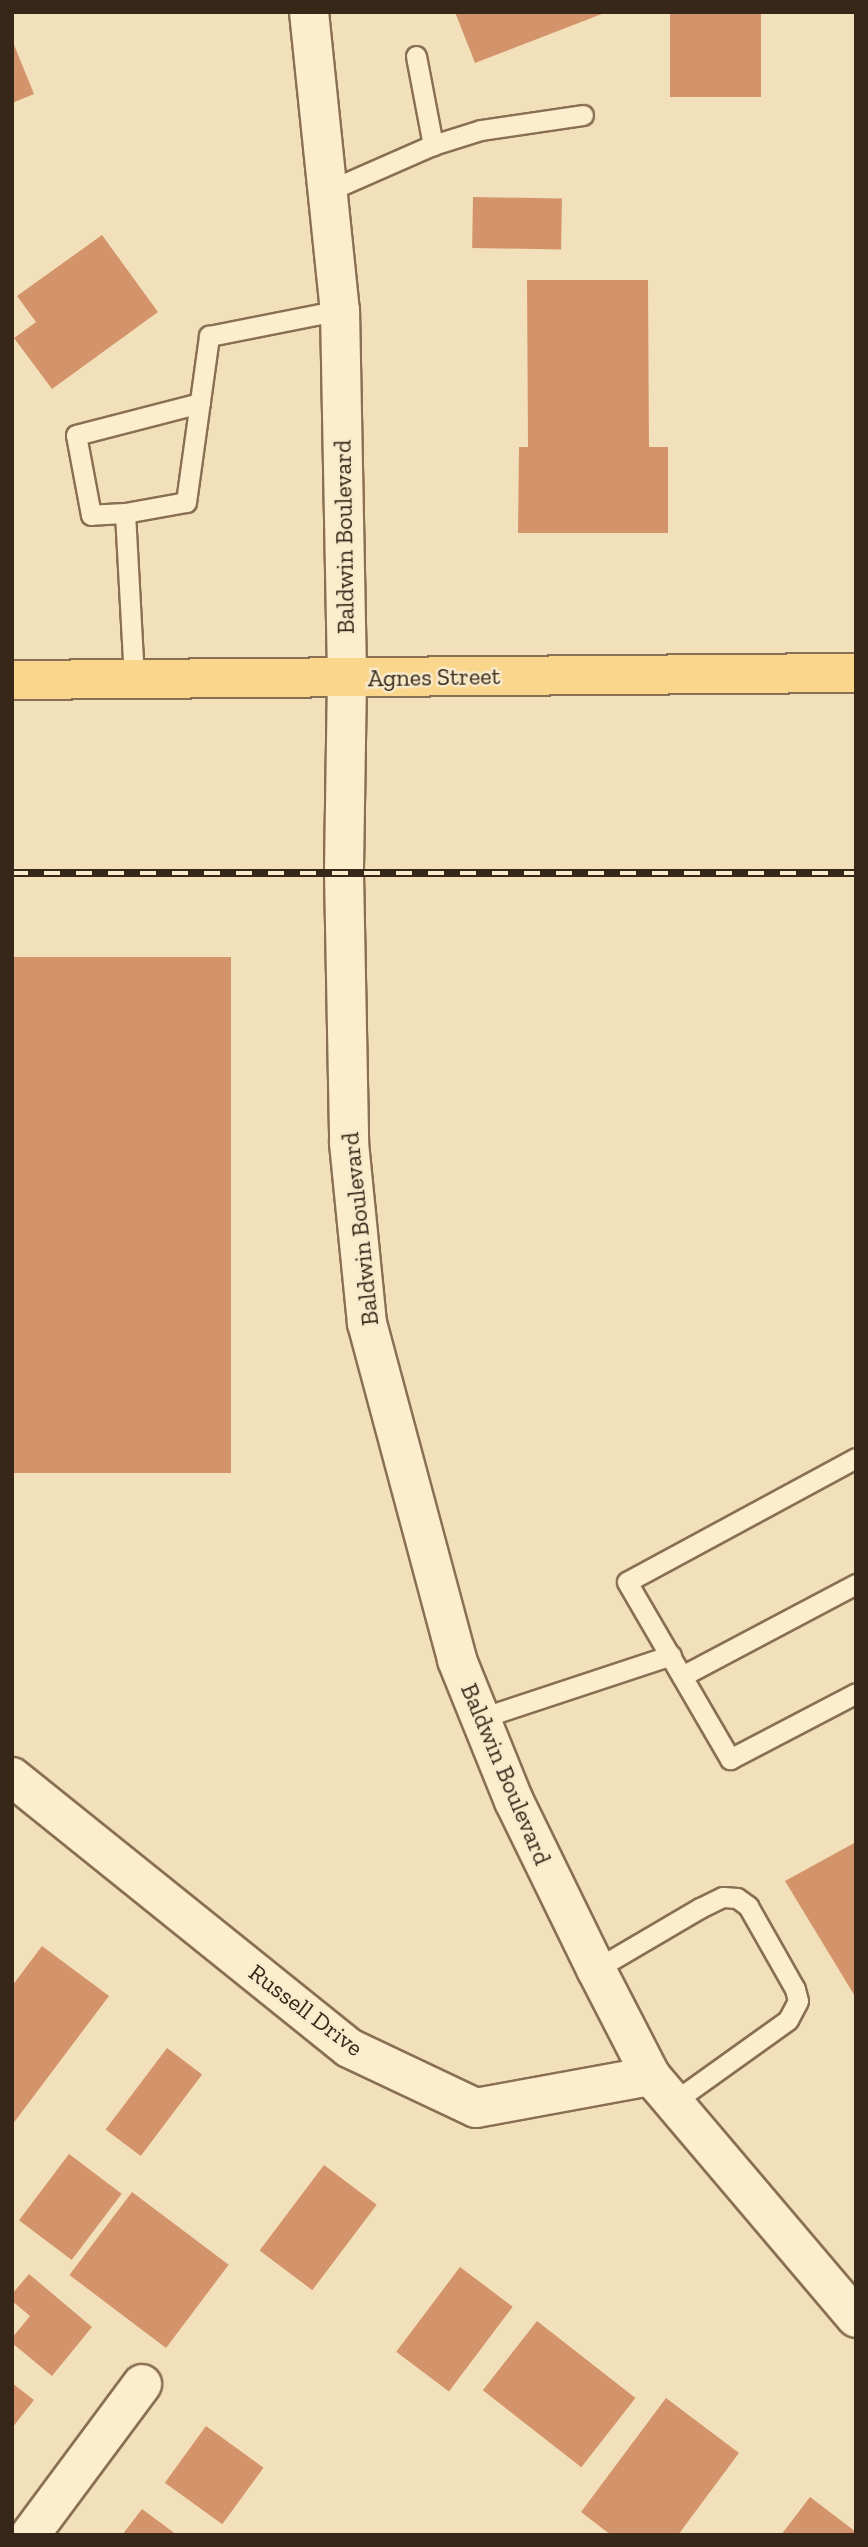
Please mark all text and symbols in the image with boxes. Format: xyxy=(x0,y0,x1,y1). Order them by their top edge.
street label: Baldwin Boulevard xyxy=(328,440,360,634)
street label: Agnes Street xyxy=(367,661,501,693)
street label: Baldwin Boulevard xyxy=(336,1131,384,1327)
street label: Baldwin Boulevard xyxy=(455,1679,557,1869)
street label: Russell Drive xyxy=(243,1958,369,2062)

